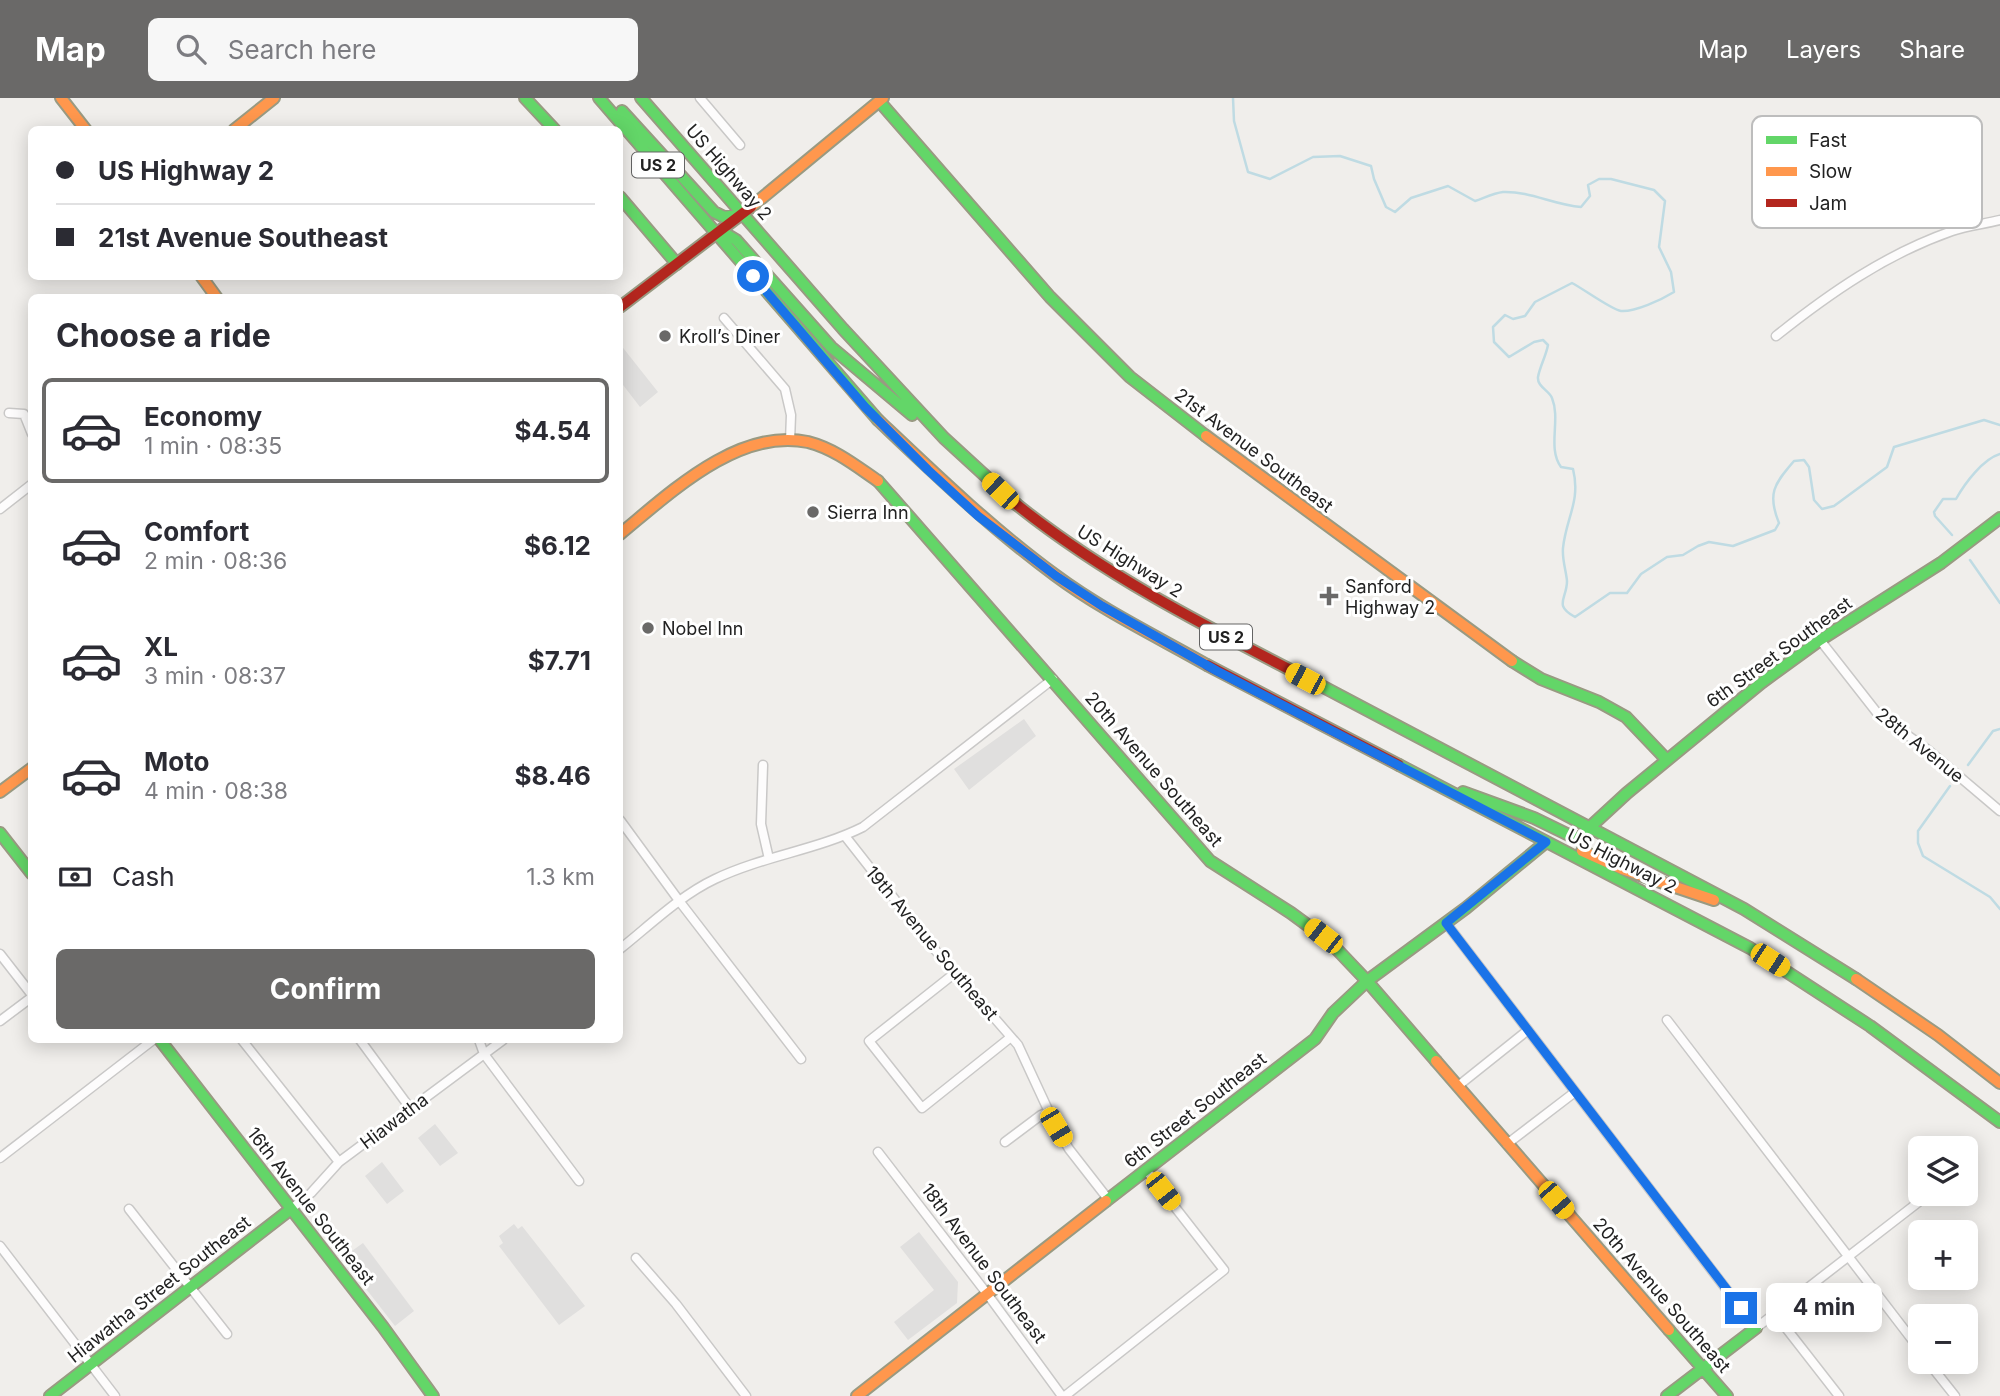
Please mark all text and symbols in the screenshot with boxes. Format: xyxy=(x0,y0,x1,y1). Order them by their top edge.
search box xyxy=(148,18,638,81)
text: Map xyxy=(35,29,106,69)
icon: search xyxy=(172,30,210,68)
text: Search here xyxy=(228,34,376,65)
text: Map xyxy=(1698,35,1748,64)
text: Layers xyxy=(1786,35,1861,64)
text: Share xyxy=(1899,35,1965,64)
legend xyxy=(1752,116,1982,228)
street label: US Highway 2 xyxy=(682,120,776,224)
text: Fast xyxy=(1809,129,1847,152)
road number: US 2 xyxy=(632,152,684,178)
text: US Highway 2 xyxy=(98,155,274,186)
text: Slow xyxy=(1809,160,1852,183)
text: Jam xyxy=(1809,192,1847,215)
text: 21st Avenue Southeast xyxy=(98,222,388,253)
route start xyxy=(737,260,769,292)
text: Choose a ride xyxy=(56,316,271,355)
place label: Kroll’s Diner xyxy=(679,326,780,347)
marker: Kroll’s Diner xyxy=(657,328,673,344)
street label: 21st Avenue Southeast xyxy=(1171,384,1337,516)
icon: car xyxy=(60,399,123,462)
text: Economy xyxy=(144,401,262,432)
text: $4.54 xyxy=(515,415,591,446)
text: 1 min · 08:35 xyxy=(144,432,282,460)
car xyxy=(978,469,1023,513)
place label: Sierra Inn xyxy=(827,502,909,523)
marker: Sierra Inn xyxy=(805,504,821,520)
icon: car xyxy=(60,514,123,577)
text: Comfort xyxy=(144,516,249,547)
street label: US Highway 2 xyxy=(1073,520,1187,602)
text: $6.12 xyxy=(524,530,591,561)
text: 2 min · 08:36 xyxy=(144,547,287,575)
place label: Sanford Highway 2 xyxy=(1345,576,1435,618)
marker: Sanford Highway 2 xyxy=(1319,586,1339,606)
street label: 6th Street Southeast xyxy=(1702,592,1856,712)
place label: Nobel Inn xyxy=(662,618,743,639)
marker: Nobel Inn xyxy=(640,620,656,636)
road number: US 2 xyxy=(1200,624,1252,650)
icon: car xyxy=(60,629,123,692)
text: XL xyxy=(144,631,178,662)
text: $7.71 xyxy=(528,645,591,676)
car xyxy=(1282,660,1329,698)
text: 3 min · 08:37 xyxy=(144,662,286,690)
street label: 20th Avenue Southeast xyxy=(1081,687,1227,851)
street label: 28th Avenue xyxy=(1872,703,1968,787)
icon: car xyxy=(60,744,123,807)
text: Moto xyxy=(144,746,209,777)
text: $8.46 xyxy=(514,760,591,791)
text: 4 min · 08:38 xyxy=(144,777,288,805)
street label: US Highway 2 xyxy=(1564,824,1680,898)
icon: cash xyxy=(56,858,94,896)
text: Cash xyxy=(112,861,175,892)
street label: 19th Avenue Southeast xyxy=(862,862,1003,1024)
text: 1.3 km xyxy=(526,863,595,891)
car xyxy=(1300,915,1347,957)
car xyxy=(1747,940,1794,980)
button: Confirm xyxy=(56,949,595,1029)
street label: 6th Street Southeast xyxy=(1120,1048,1270,1172)
street label: Hiawatha xyxy=(356,1089,432,1153)
car xyxy=(1037,1104,1076,1150)
street label: 16th Avenue Southeast xyxy=(243,1123,379,1289)
map controls xyxy=(1908,1136,1978,1374)
button: layers xyxy=(1908,1136,1978,1206)
car xyxy=(1142,1168,1185,1214)
car xyxy=(1535,1177,1578,1223)
street label: 18th Avenue Southeast xyxy=(917,1179,1051,1347)
street label: Hiawatha Street Southeast xyxy=(64,1211,255,1367)
street label: 20th Avenue Southeast xyxy=(1589,1213,1735,1377)
button: + xyxy=(1908,1220,1978,1290)
callout: 4 min xyxy=(1766,1284,1881,1332)
route end xyxy=(1725,1292,1757,1324)
text: 4 min xyxy=(1793,1293,1855,1321)
button: − xyxy=(1908,1304,1978,1374)

